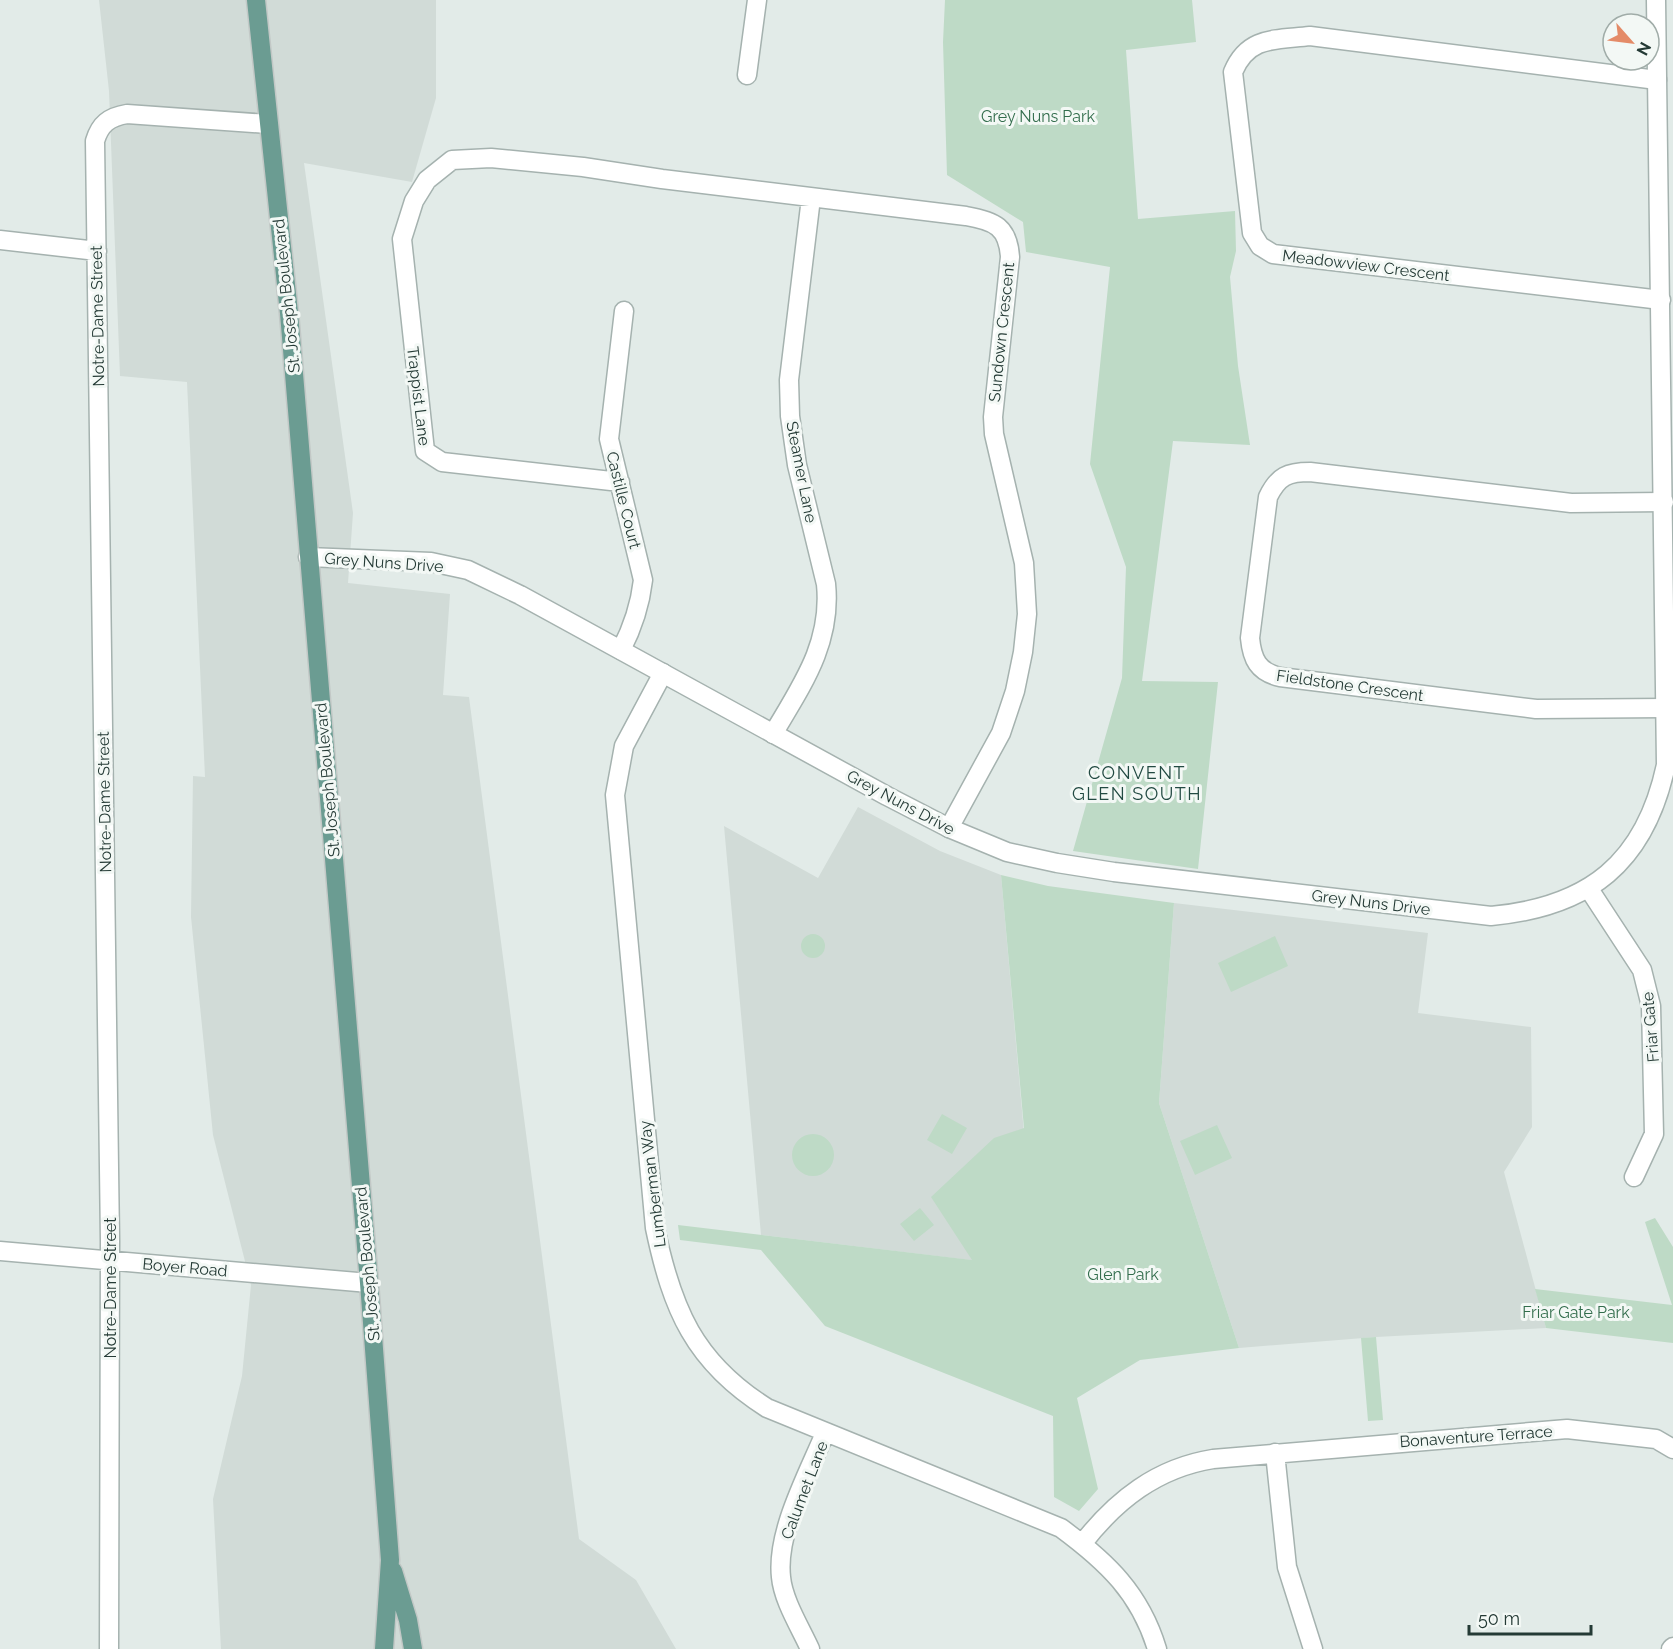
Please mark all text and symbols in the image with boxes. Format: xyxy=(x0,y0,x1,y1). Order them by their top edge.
north arrow xyxy=(1601,12,1661,72)
text: N xyxy=(1633,39,1655,59)
park label: Grey Nuns Park xyxy=(981,107,1095,126)
street label: St. Joseph Boulevard xyxy=(269,218,304,374)
street label: Notre-Dame Street xyxy=(87,245,108,387)
street label: Meadowview Crescent xyxy=(1281,246,1451,285)
street label: Sundown Crescent xyxy=(985,261,1018,403)
street label: Trappist Lane xyxy=(403,345,434,447)
street label: Steamer Lane xyxy=(782,420,821,525)
street label: Castille Court xyxy=(602,450,645,551)
street label: Grey Nuns Drive xyxy=(324,549,444,576)
street label: Fieldstone Crescent xyxy=(1275,666,1425,705)
street label: St. Joseph Boulevard xyxy=(311,702,344,858)
street label: Notre-Dame Street xyxy=(94,731,115,873)
district label: CONVENT GLEN SOUTH xyxy=(1072,762,1202,804)
street label: Grey Nuns Drive xyxy=(844,766,958,839)
street label: Grey Nuns Drive xyxy=(1310,886,1431,919)
street label: Friar Gate xyxy=(1638,991,1663,1063)
street label: Lumberman Way xyxy=(635,1119,670,1248)
street label: St. Joseph Boulevard xyxy=(351,1186,384,1342)
street label: Notre-Dame Street xyxy=(101,1217,120,1359)
street label: Boyer Road xyxy=(142,1254,228,1281)
park label: Glen Park xyxy=(1087,1265,1159,1284)
park label: Friar Gate Park xyxy=(1522,1303,1630,1322)
street label: Bonaventure Terrace xyxy=(1399,1422,1553,1451)
street label: Calumet Lane xyxy=(777,1438,832,1542)
scale bar xyxy=(1469,1598,1590,1636)
text: 50 m xyxy=(1478,1608,1520,1629)

